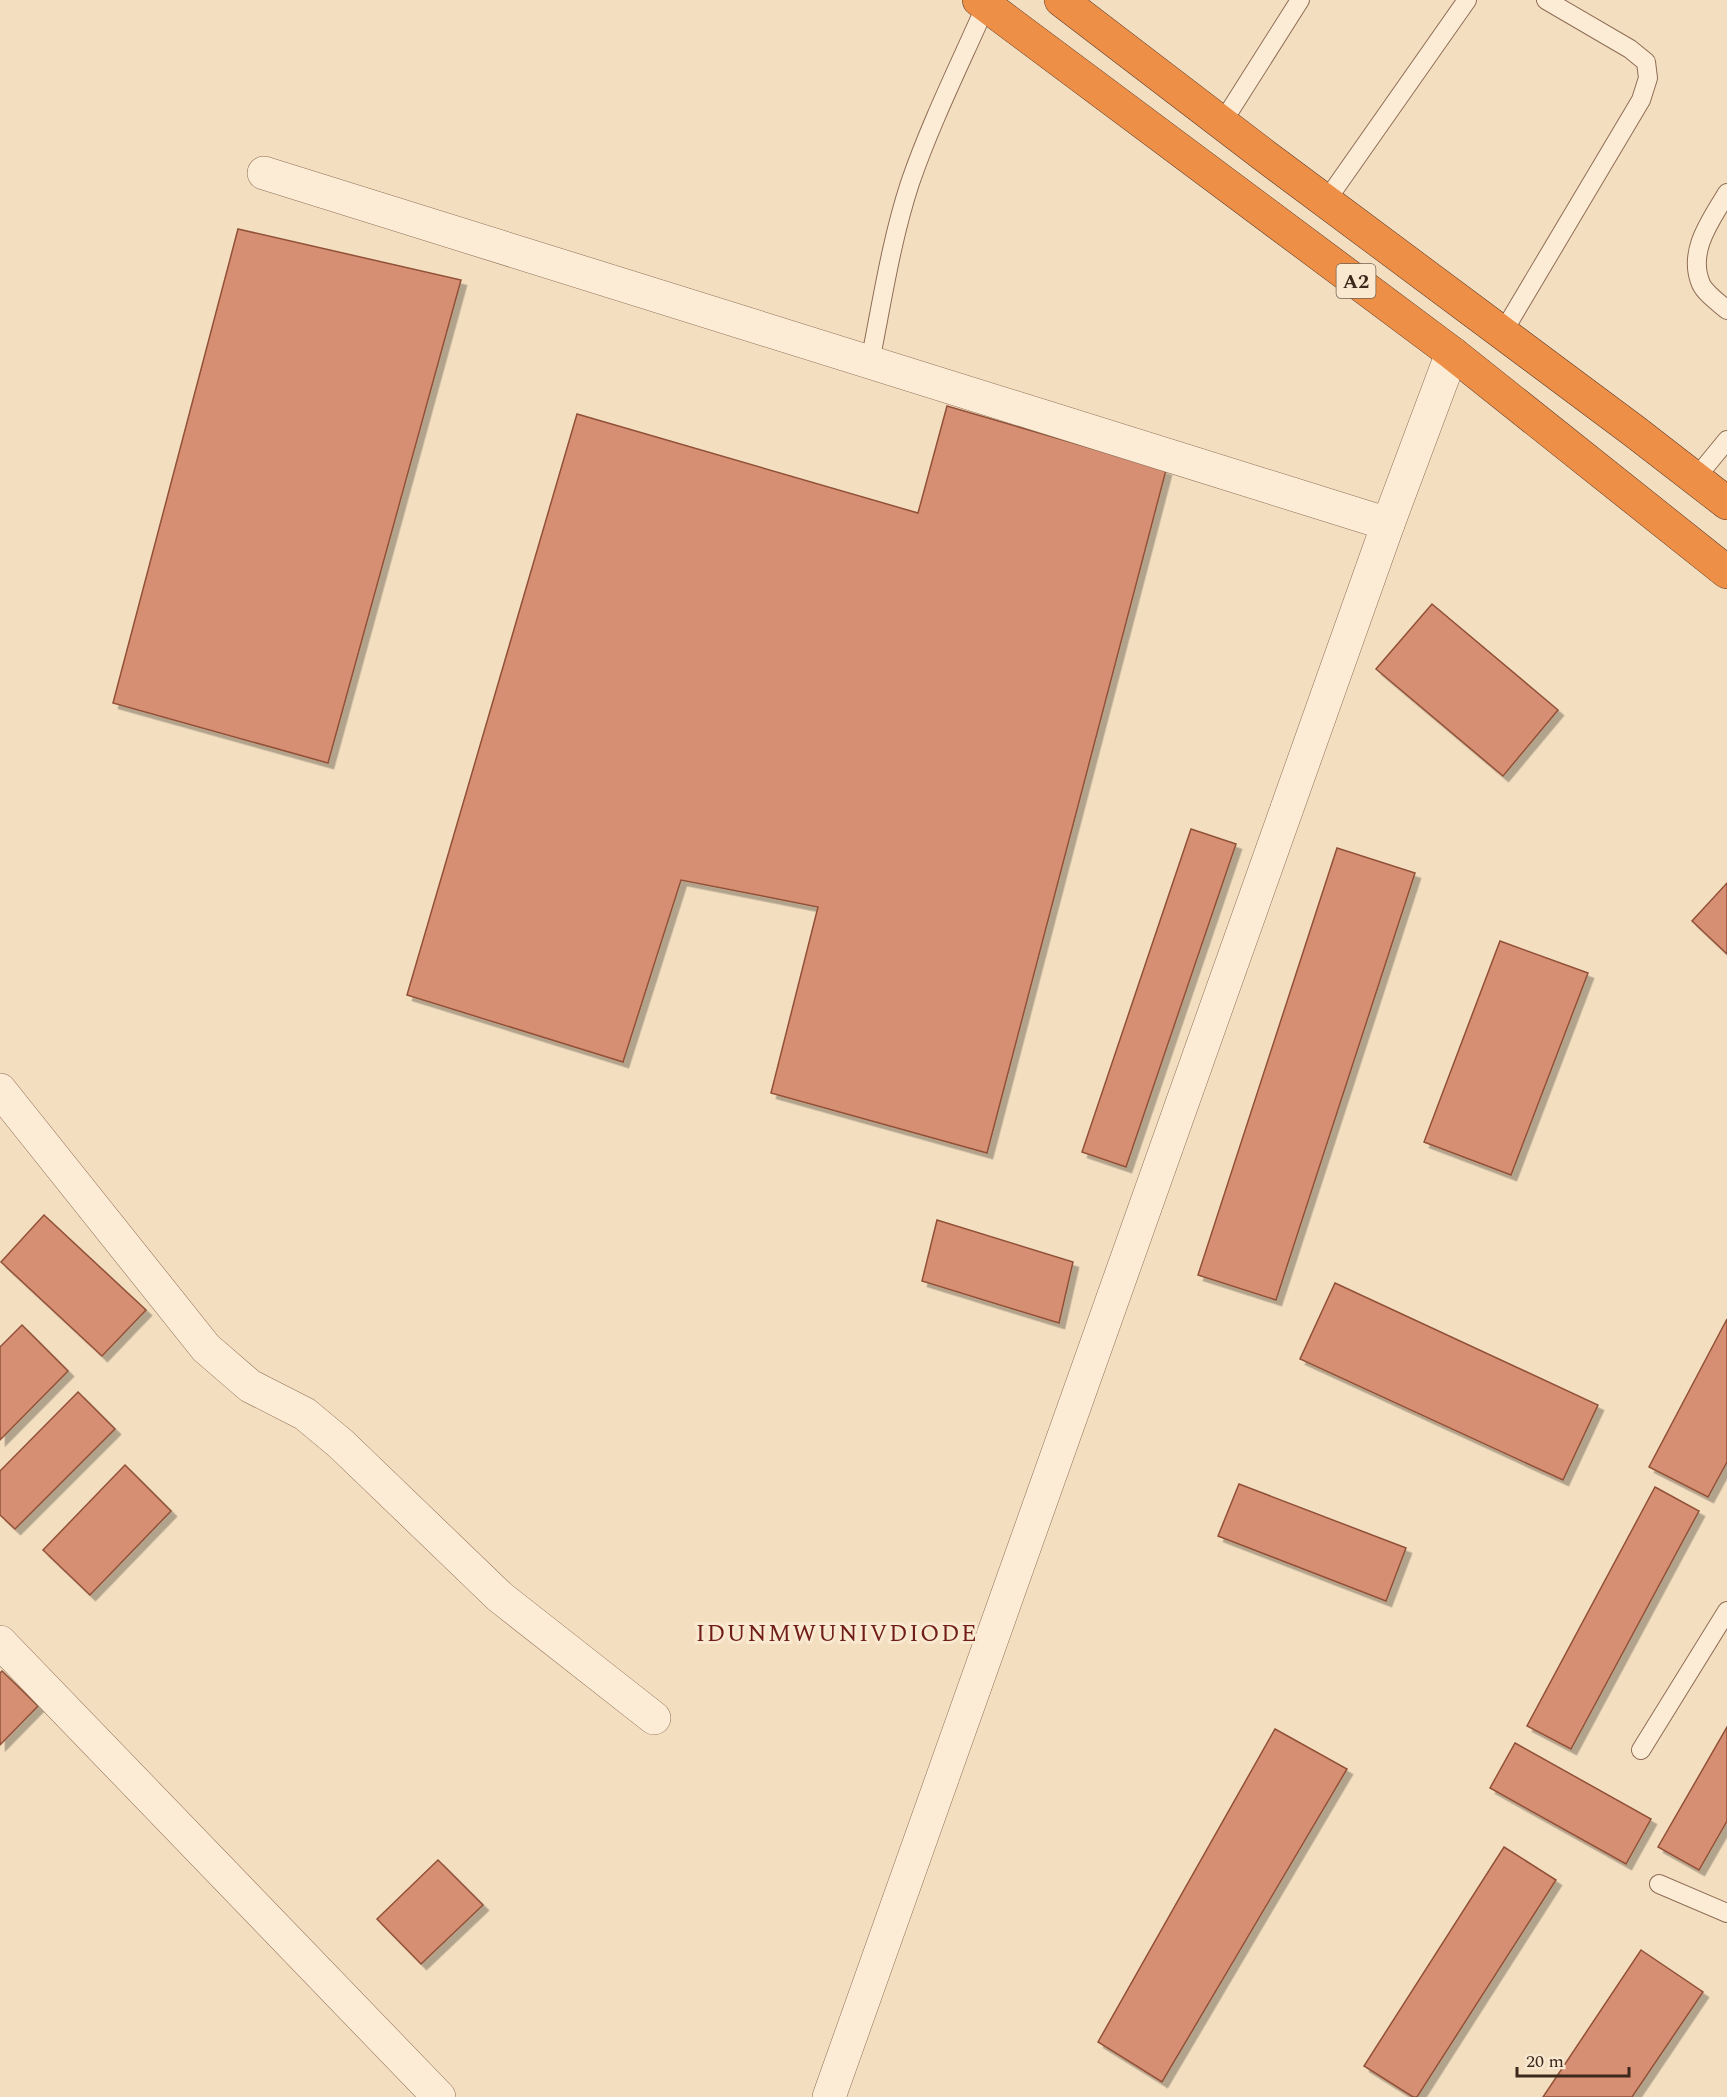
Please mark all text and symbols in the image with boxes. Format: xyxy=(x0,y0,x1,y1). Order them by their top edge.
road number: A2 xyxy=(1336,264,1376,298)
district label: IDUNMWUNIVDIODE xyxy=(696,1616,978,1652)
scale bar xyxy=(1517,2040,1630,2078)
text: 20 m xyxy=(1526,2048,1564,2075)

